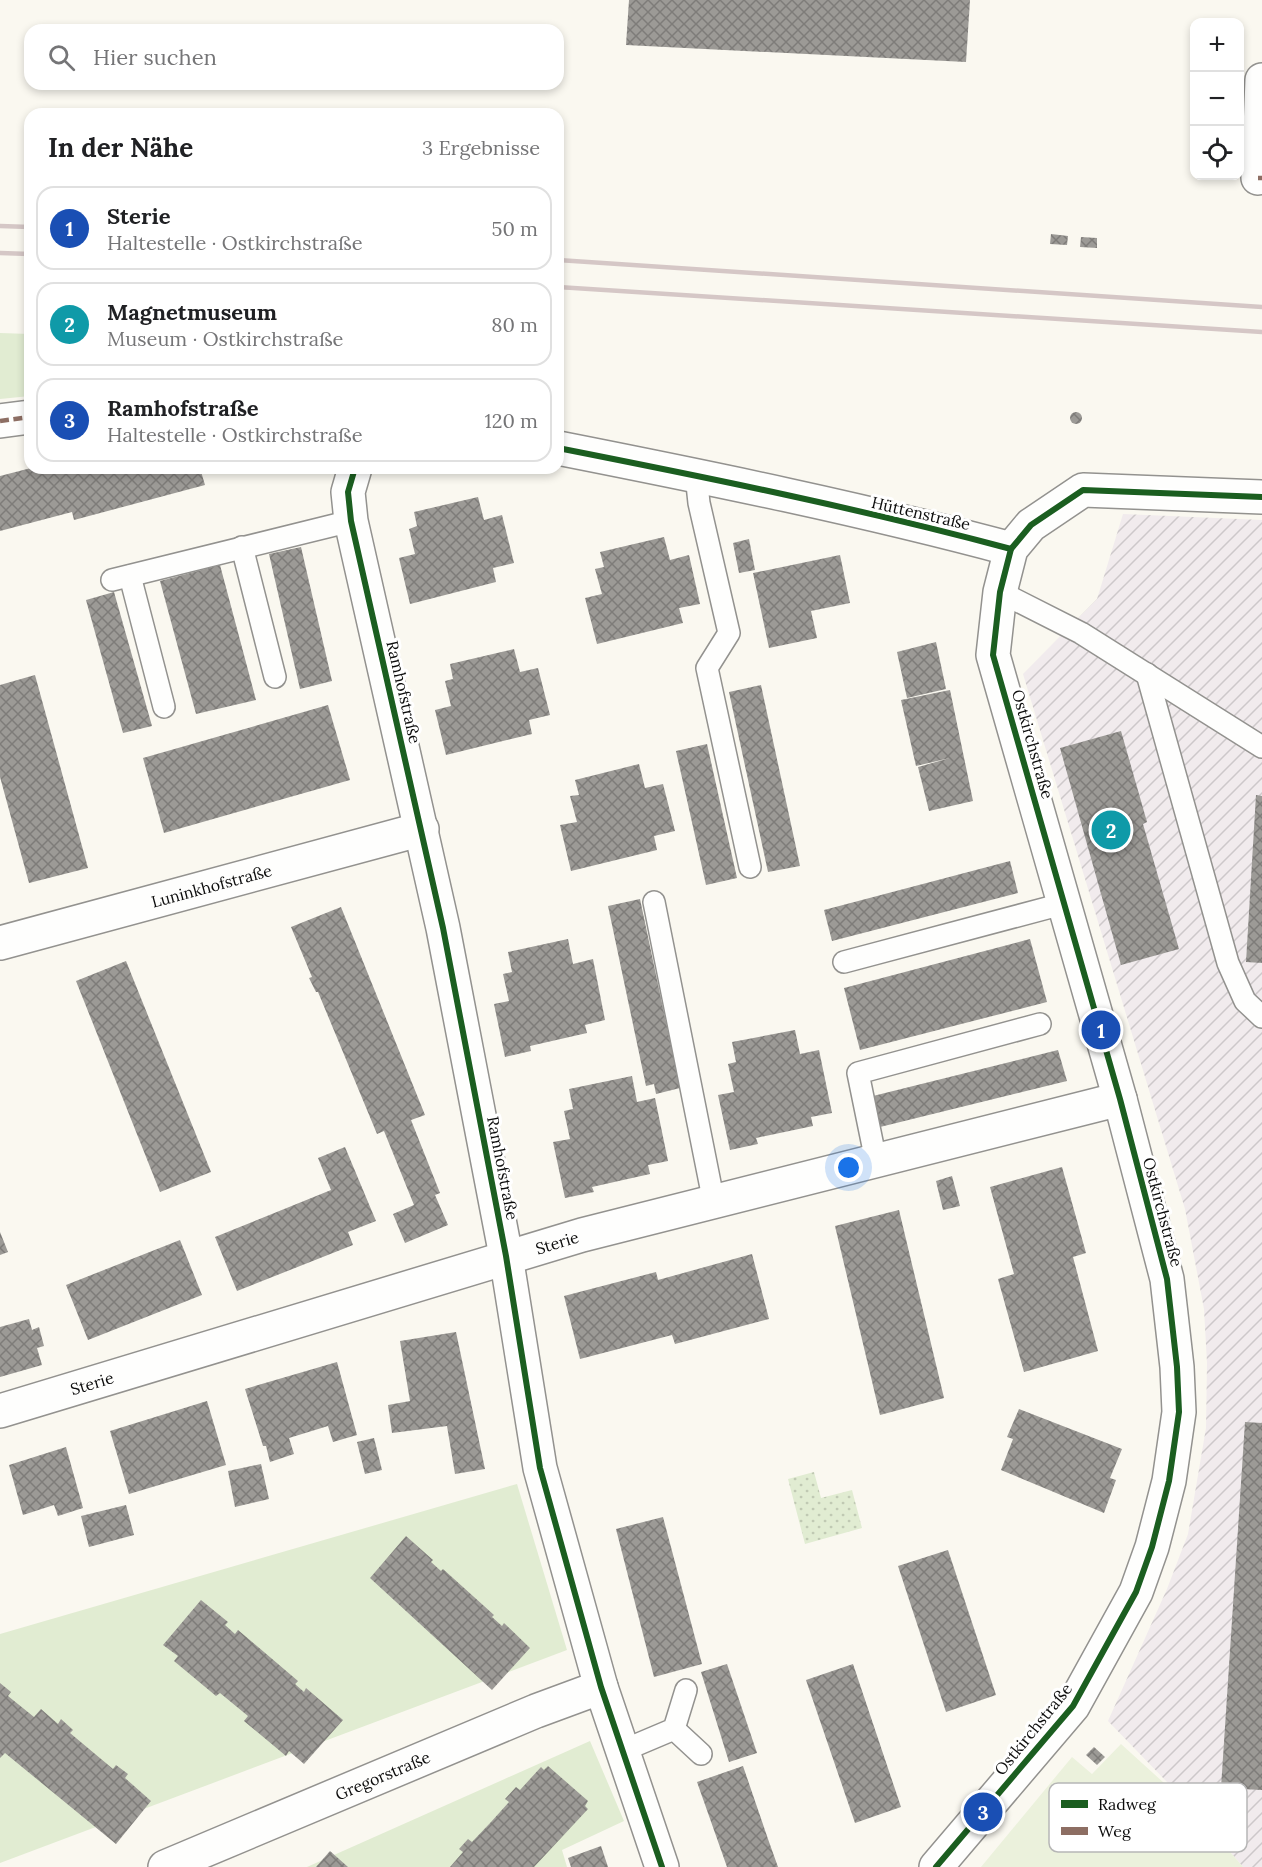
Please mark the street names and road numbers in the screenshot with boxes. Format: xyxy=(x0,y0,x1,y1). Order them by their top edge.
street label: Hüttenstraße xyxy=(870,492,973,534)
street label: Ramhofstraße xyxy=(382,639,426,746)
street label: Ostkirchstraße xyxy=(1008,687,1058,801)
street label: Luninkhofstraße xyxy=(149,860,274,912)
street label: Ramhofstraße xyxy=(483,1114,523,1222)
street label: Ostkirchstraße xyxy=(1139,1155,1187,1269)
street label: Sterie xyxy=(533,1226,581,1258)
street label: Sterie xyxy=(68,1367,116,1399)
street label: Ostkirchstraße xyxy=(990,1679,1076,1779)
street label: Gregorstraße xyxy=(332,1747,433,1804)

